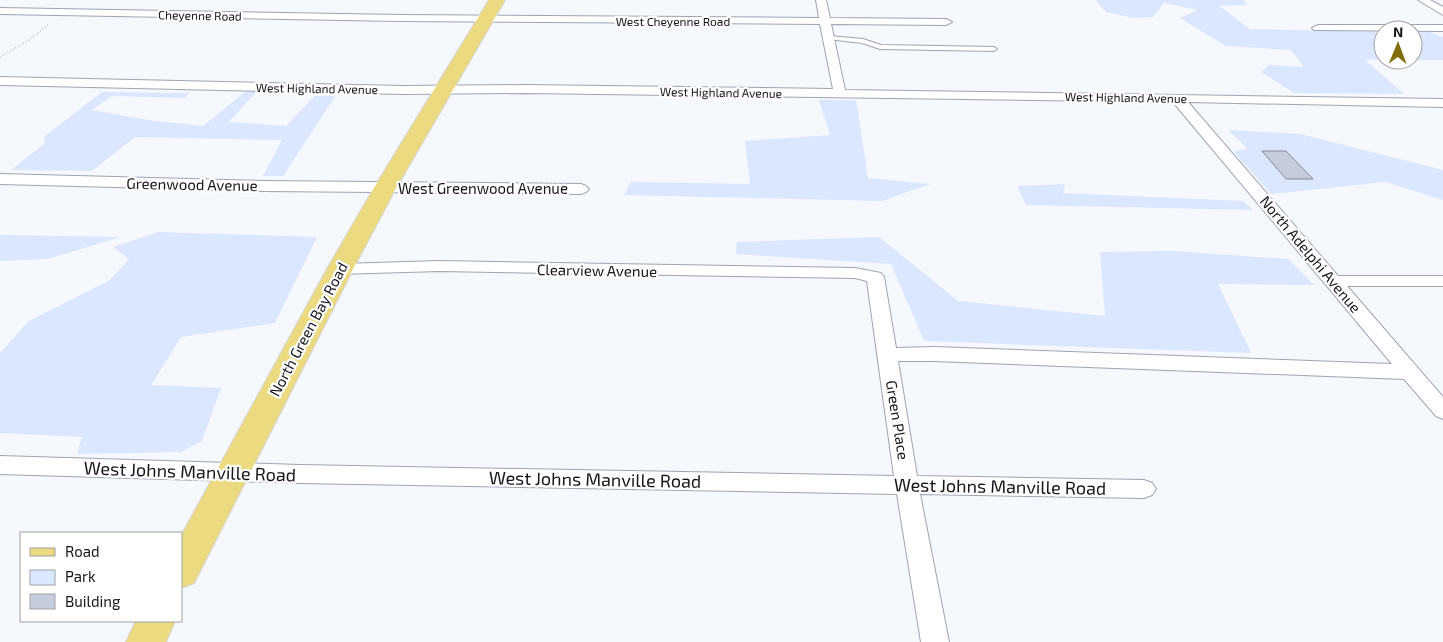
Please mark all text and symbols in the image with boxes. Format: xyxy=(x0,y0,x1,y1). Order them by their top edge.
street label: Cheyenne Road xyxy=(158,7,242,23)
street label: West Cheyenne Road xyxy=(616,14,730,28)
north arrow xyxy=(1373,20,1423,70)
text: N xyxy=(1393,23,1403,40)
street label: West Highland Avenue xyxy=(256,80,378,96)
street label: West Highland Avenue xyxy=(660,84,782,100)
street label: West Highland Avenue xyxy=(1065,89,1187,105)
street label: Greenwood Avenue xyxy=(126,174,258,194)
street label: West Greenwood Avenue xyxy=(398,179,568,197)
street label: North Adelphi Avenue xyxy=(1257,192,1365,316)
street label: North Green Bay Road xyxy=(265,259,351,399)
street label: Clearview Avenue xyxy=(537,260,657,280)
street label: Green Place xyxy=(883,379,913,461)
street label: West Johns Manville Road xyxy=(83,456,297,486)
street label: West Johns Manville Road xyxy=(489,466,701,492)
street label: West Johns Manville Road xyxy=(894,473,1106,499)
legend xyxy=(20,532,182,622)
text: Road xyxy=(65,542,100,560)
text: Park xyxy=(65,567,96,585)
text: Building xyxy=(65,592,121,610)

